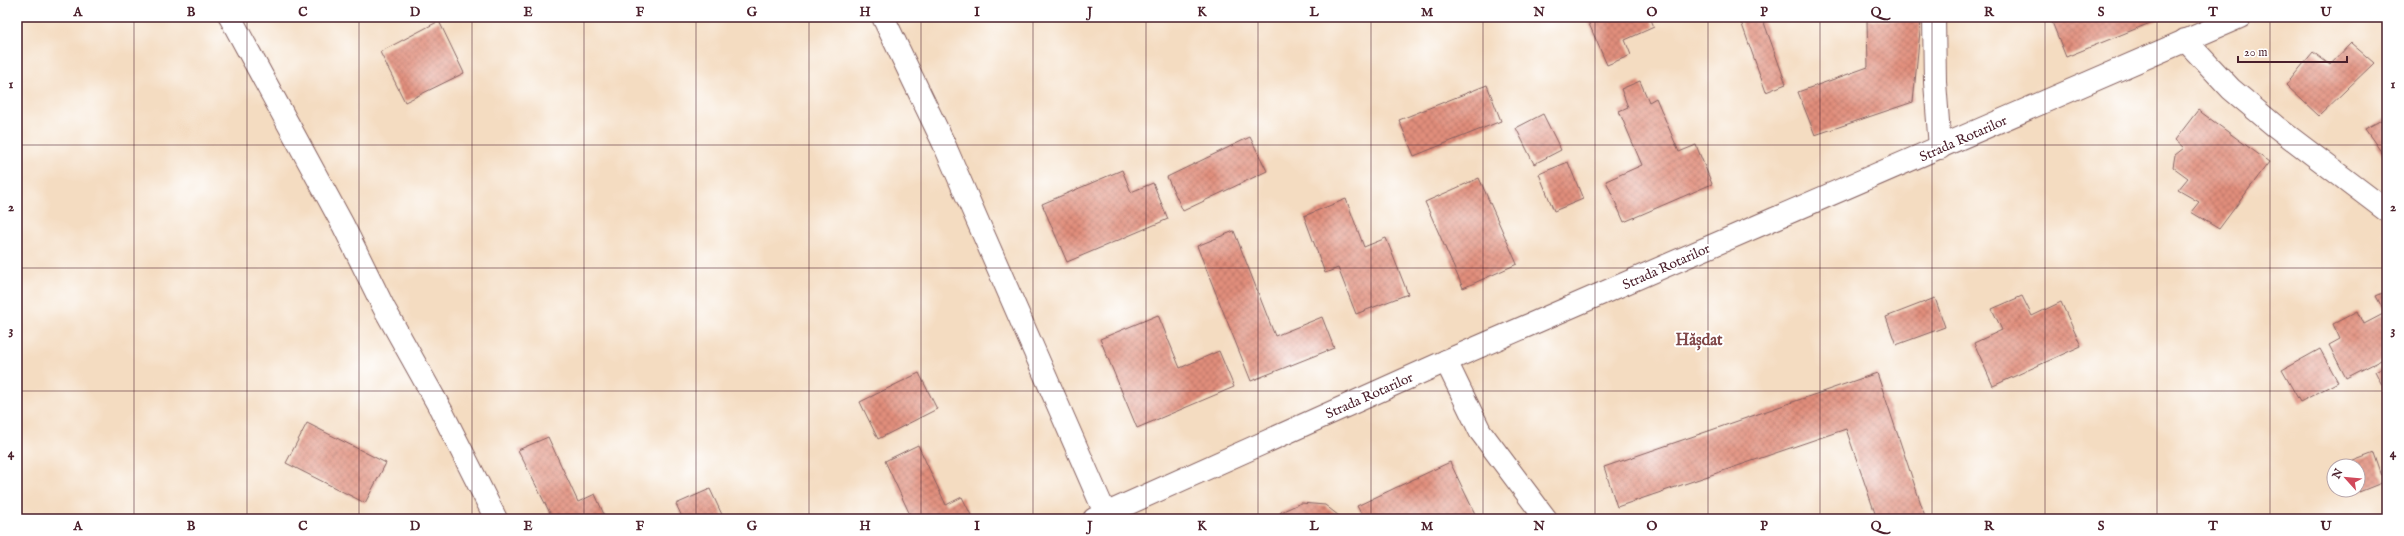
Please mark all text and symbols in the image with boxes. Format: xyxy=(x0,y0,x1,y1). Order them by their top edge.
text: A xyxy=(73,4,84,21)
text: B xyxy=(187,4,196,21)
text: C xyxy=(298,4,308,21)
text: D xyxy=(410,4,421,21)
text: E xyxy=(523,4,533,21)
text: F xyxy=(636,4,645,21)
text: G xyxy=(747,4,758,21)
text: H xyxy=(859,4,871,21)
text: I xyxy=(974,4,980,21)
text: J xyxy=(1085,4,1093,21)
text: K xyxy=(1197,4,1207,21)
text: L xyxy=(1308,4,1319,21)
text: M xyxy=(1421,4,1434,21)
text: N xyxy=(1532,4,1545,21)
text: O xyxy=(1647,4,1658,21)
text: P xyxy=(1760,4,1768,21)
text: Q xyxy=(1871,4,1891,21)
text: R xyxy=(1984,4,1995,21)
text: S xyxy=(2098,4,2105,21)
text: T xyxy=(2207,4,2218,21)
text: U xyxy=(2319,4,2332,21)
scale bar xyxy=(2238,38,2347,64)
text: 20 m xyxy=(2244,45,2267,60)
text: 1 xyxy=(9,76,14,93)
text: 1 xyxy=(2391,76,2396,93)
street label: Strada Rotarilor xyxy=(1917,112,2010,166)
text: 2 xyxy=(8,199,14,216)
text: 2 xyxy=(2390,199,2396,216)
street label: Strada Rotarilor xyxy=(1620,240,1713,294)
text: 3 xyxy=(9,322,14,339)
text: 3 xyxy=(2391,322,2396,339)
district label: Hășdat xyxy=(1675,331,1723,351)
street label: Strada Rotarilor xyxy=(1323,369,1416,423)
text: 4 xyxy=(8,445,15,462)
text: 4 xyxy=(2390,445,2397,462)
north arrow xyxy=(2326,458,2366,498)
text: N xyxy=(2329,466,2347,482)
text: A xyxy=(73,518,84,535)
text: B xyxy=(187,518,196,535)
text: C xyxy=(298,518,308,535)
text: D xyxy=(410,518,421,535)
text: E xyxy=(523,518,533,535)
text: F xyxy=(636,518,645,535)
text: G xyxy=(747,518,758,535)
text: H xyxy=(859,518,871,535)
text: I xyxy=(974,518,980,535)
text: J xyxy=(1085,518,1093,535)
text: K xyxy=(1197,518,1207,535)
text: L xyxy=(1308,518,1319,535)
text: M xyxy=(1421,518,1434,535)
text: N xyxy=(1532,518,1545,535)
text: O xyxy=(1647,518,1658,535)
text: P xyxy=(1760,518,1768,535)
text: Q xyxy=(1871,518,1891,535)
text: R xyxy=(1984,518,1995,535)
text: S xyxy=(2098,518,2105,535)
text: T xyxy=(2207,518,2218,535)
text: U xyxy=(2319,518,2332,535)

